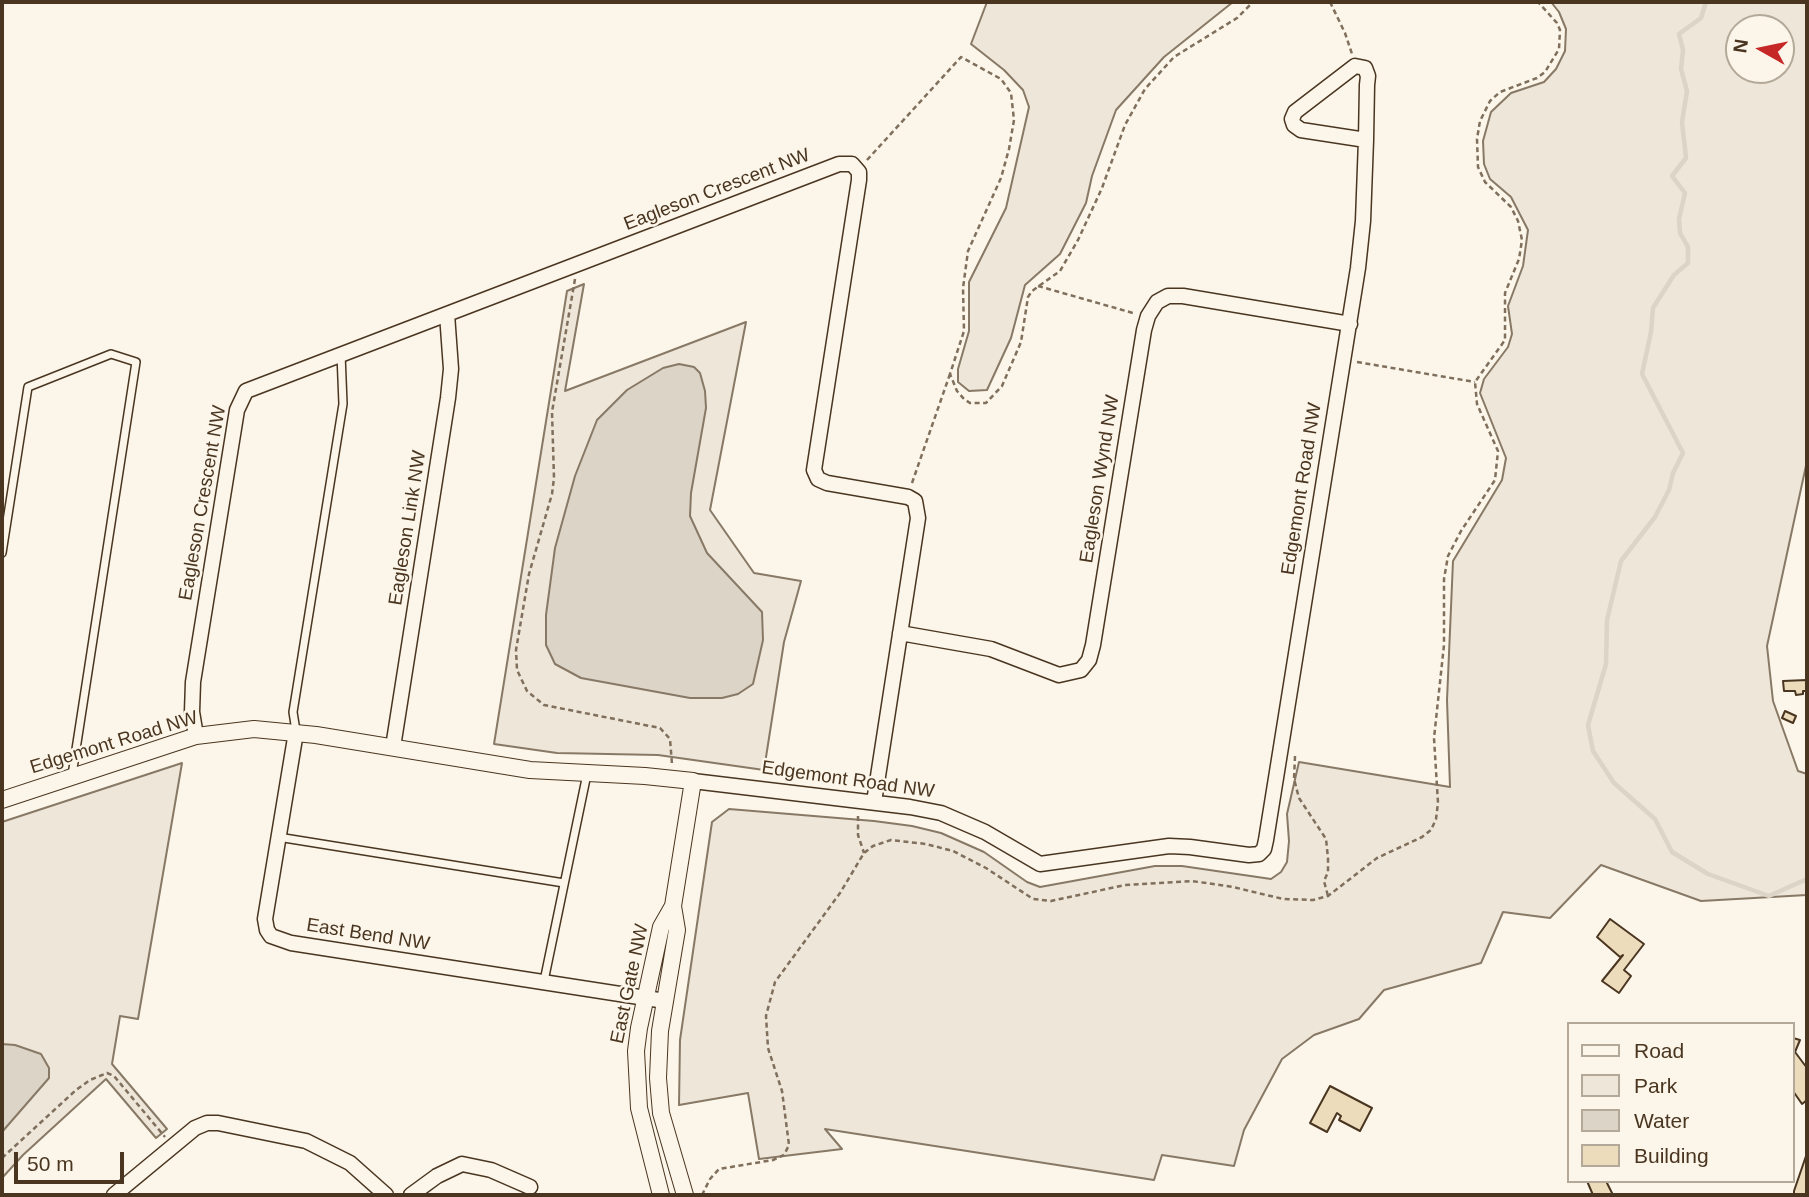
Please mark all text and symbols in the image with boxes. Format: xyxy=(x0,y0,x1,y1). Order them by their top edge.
north arrow xyxy=(1725,14,1795,84)
text: N xyxy=(1729,38,1752,54)
street label: Eagleson Crescent NW xyxy=(621,144,813,236)
street label: Eagleson Wynd NW xyxy=(1075,393,1125,565)
street label: Edgemont Road NW xyxy=(1277,401,1327,577)
street label: Eagleson Crescent NW xyxy=(175,404,231,602)
street label: Eagleson Link NW xyxy=(385,449,431,607)
street label: Edgemont Road NW xyxy=(27,707,201,779)
street label: Edgemont Road NW xyxy=(760,757,936,803)
street label: East Bend NW xyxy=(305,914,431,956)
street label: East Gate NW xyxy=(606,922,654,1046)
legend xyxy=(1568,1022,1795,1183)
text: Road xyxy=(1634,1039,1684,1062)
text: Park xyxy=(1634,1074,1677,1097)
text: Water xyxy=(1634,1109,1689,1132)
scale bar xyxy=(18,1138,128,1182)
text: Building xyxy=(1634,1144,1709,1167)
text: 50 m xyxy=(27,1152,74,1175)

